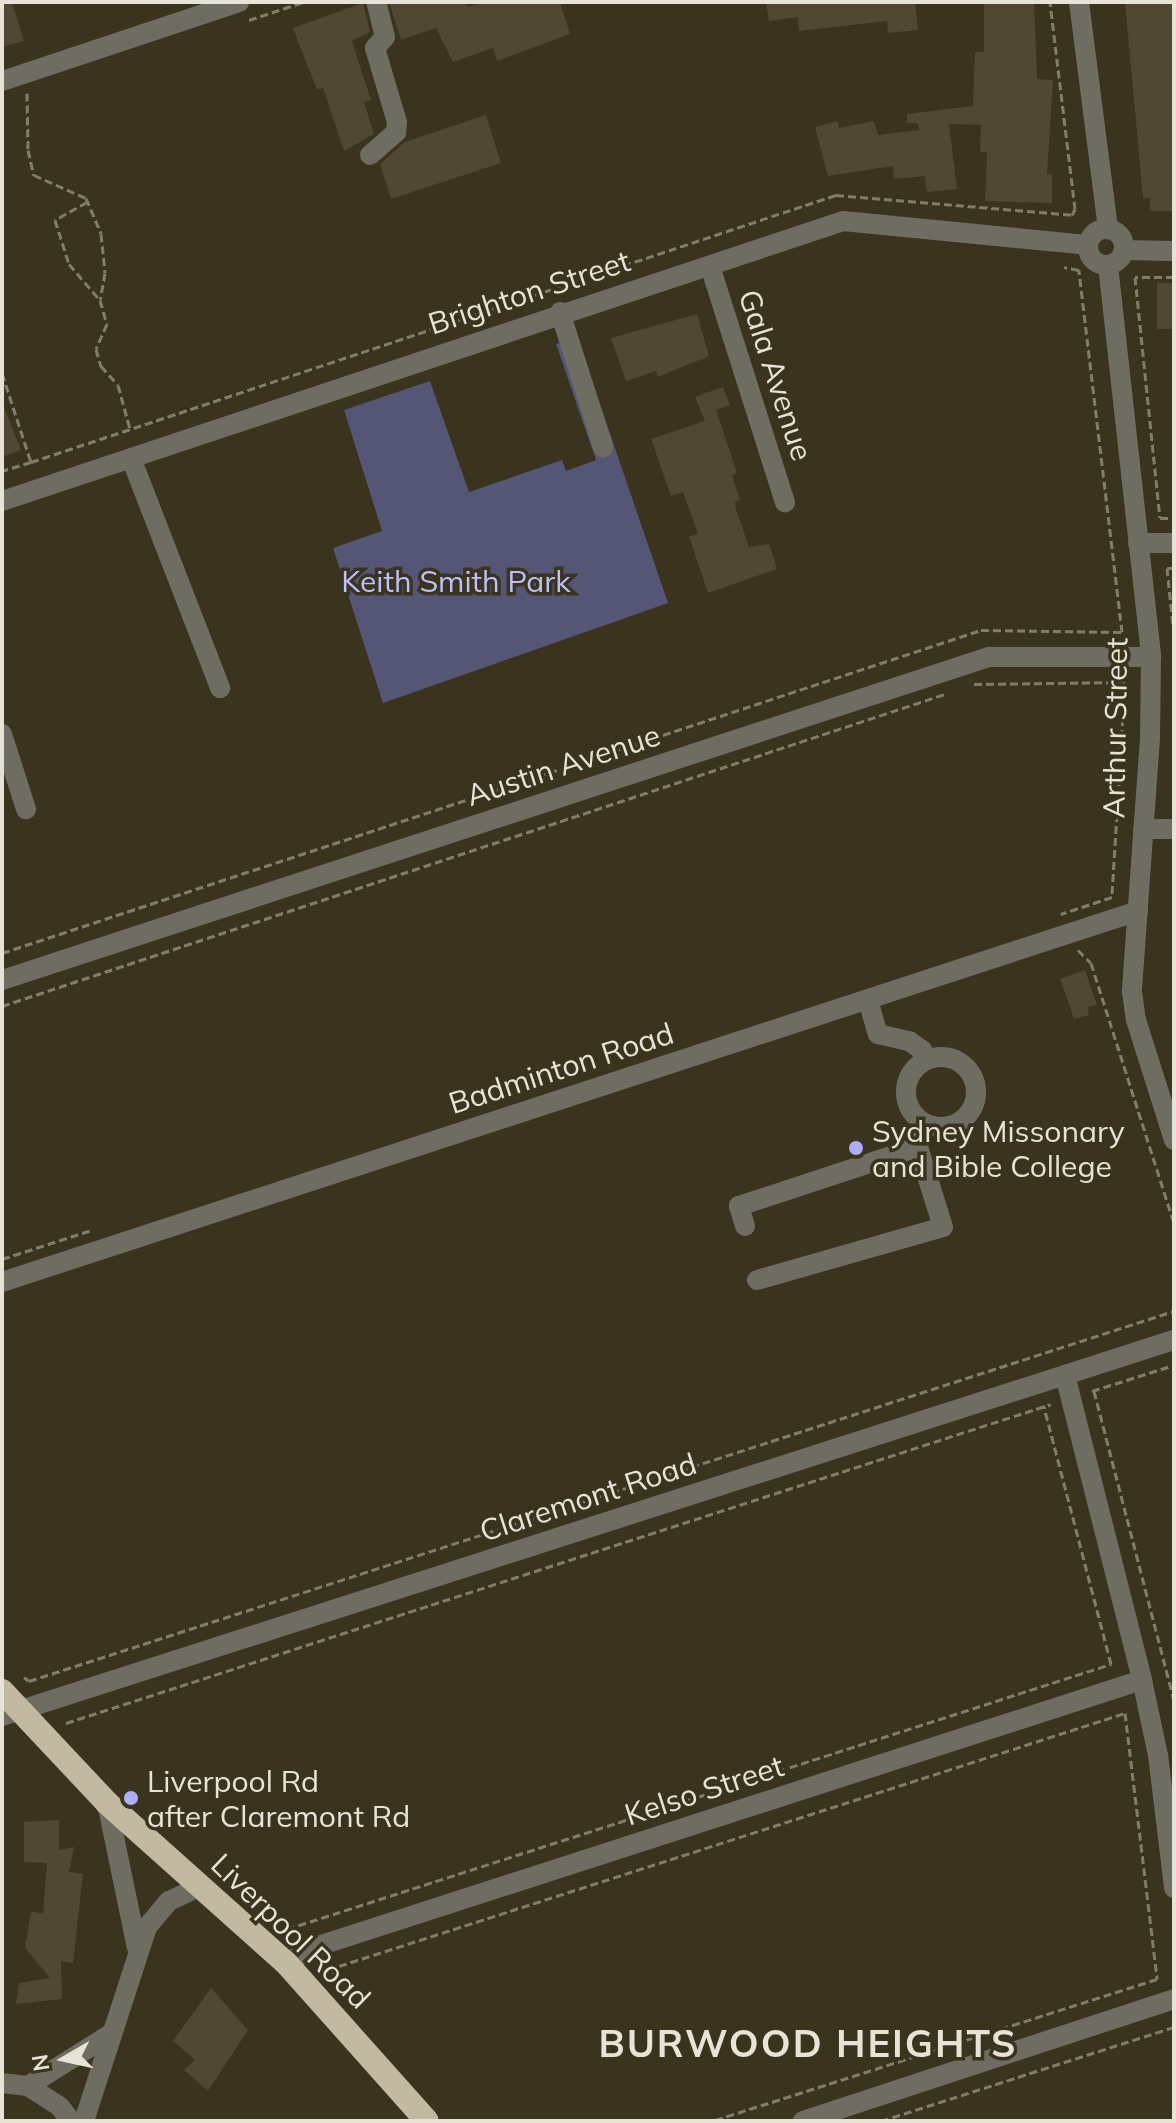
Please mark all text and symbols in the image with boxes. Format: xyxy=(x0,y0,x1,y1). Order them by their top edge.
street label: Brighton Street xyxy=(424,242,634,342)
street label: Gala Avenue xyxy=(731,285,821,465)
park label: Keith Smith Park xyxy=(341,563,571,599)
street label: Arthur Street xyxy=(1095,637,1135,819)
street label: Austin Avenue xyxy=(462,717,664,813)
street label: Badminton Road xyxy=(444,1015,678,1121)
place label: Sydney Missonary and Bible College xyxy=(872,1113,1125,1184)
marker: Sydney Missonary and Bible College xyxy=(847,1139,865,1157)
street label: Claremont Road xyxy=(475,1445,701,1549)
street label: Kelso Street xyxy=(620,1747,788,1833)
place label: Liverpool Rd after Claremont Rd xyxy=(147,1763,410,1834)
marker: Liverpool Rd after Claremont Rd xyxy=(122,1789,140,1807)
street label: Liverpool Road xyxy=(204,1846,378,2016)
north arrow xyxy=(24,2019,104,2099)
district label: BURWOOD HEIGHTS xyxy=(598,2021,1018,2067)
text: N xyxy=(25,2052,55,2073)

